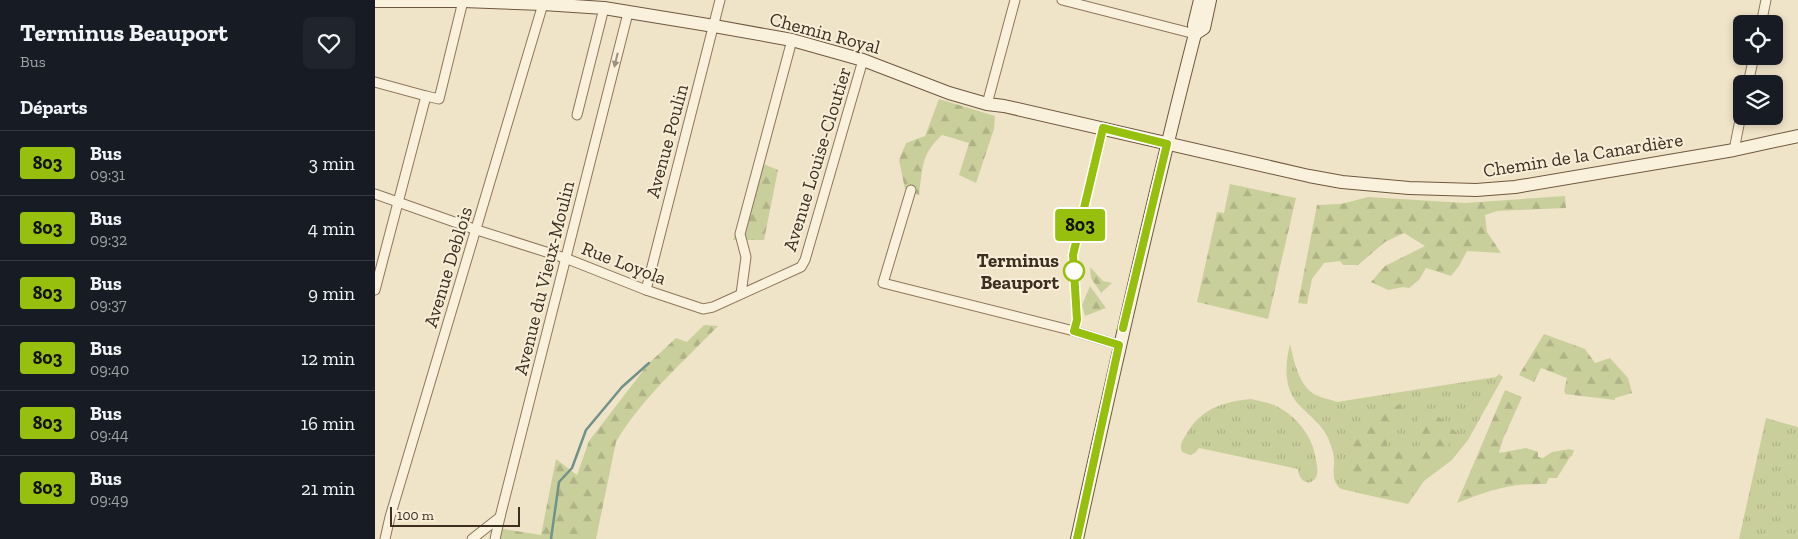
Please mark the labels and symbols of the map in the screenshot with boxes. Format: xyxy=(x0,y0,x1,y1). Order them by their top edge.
street label: Chemin Royal xyxy=(767,7,883,59)
one-way arrow xyxy=(611,52,619,67)
street label: Avenue Louise-Cloutier xyxy=(778,64,856,254)
street label: Avenue Poulin xyxy=(641,82,693,200)
street label: Chemin de la Canardière xyxy=(1481,128,1685,182)
street label: Avenue du Vieux-Moulin xyxy=(509,178,579,378)
street label: Avenue Deblois xyxy=(419,204,477,330)
line badge: 803 xyxy=(1051,209,1109,241)
street label: Rue Loyola xyxy=(578,236,670,290)
place label: Terminus Beauport xyxy=(976,249,1059,294)
marker: Terminus Beauport xyxy=(1063,260,1085,282)
scale bar xyxy=(390,504,520,527)

